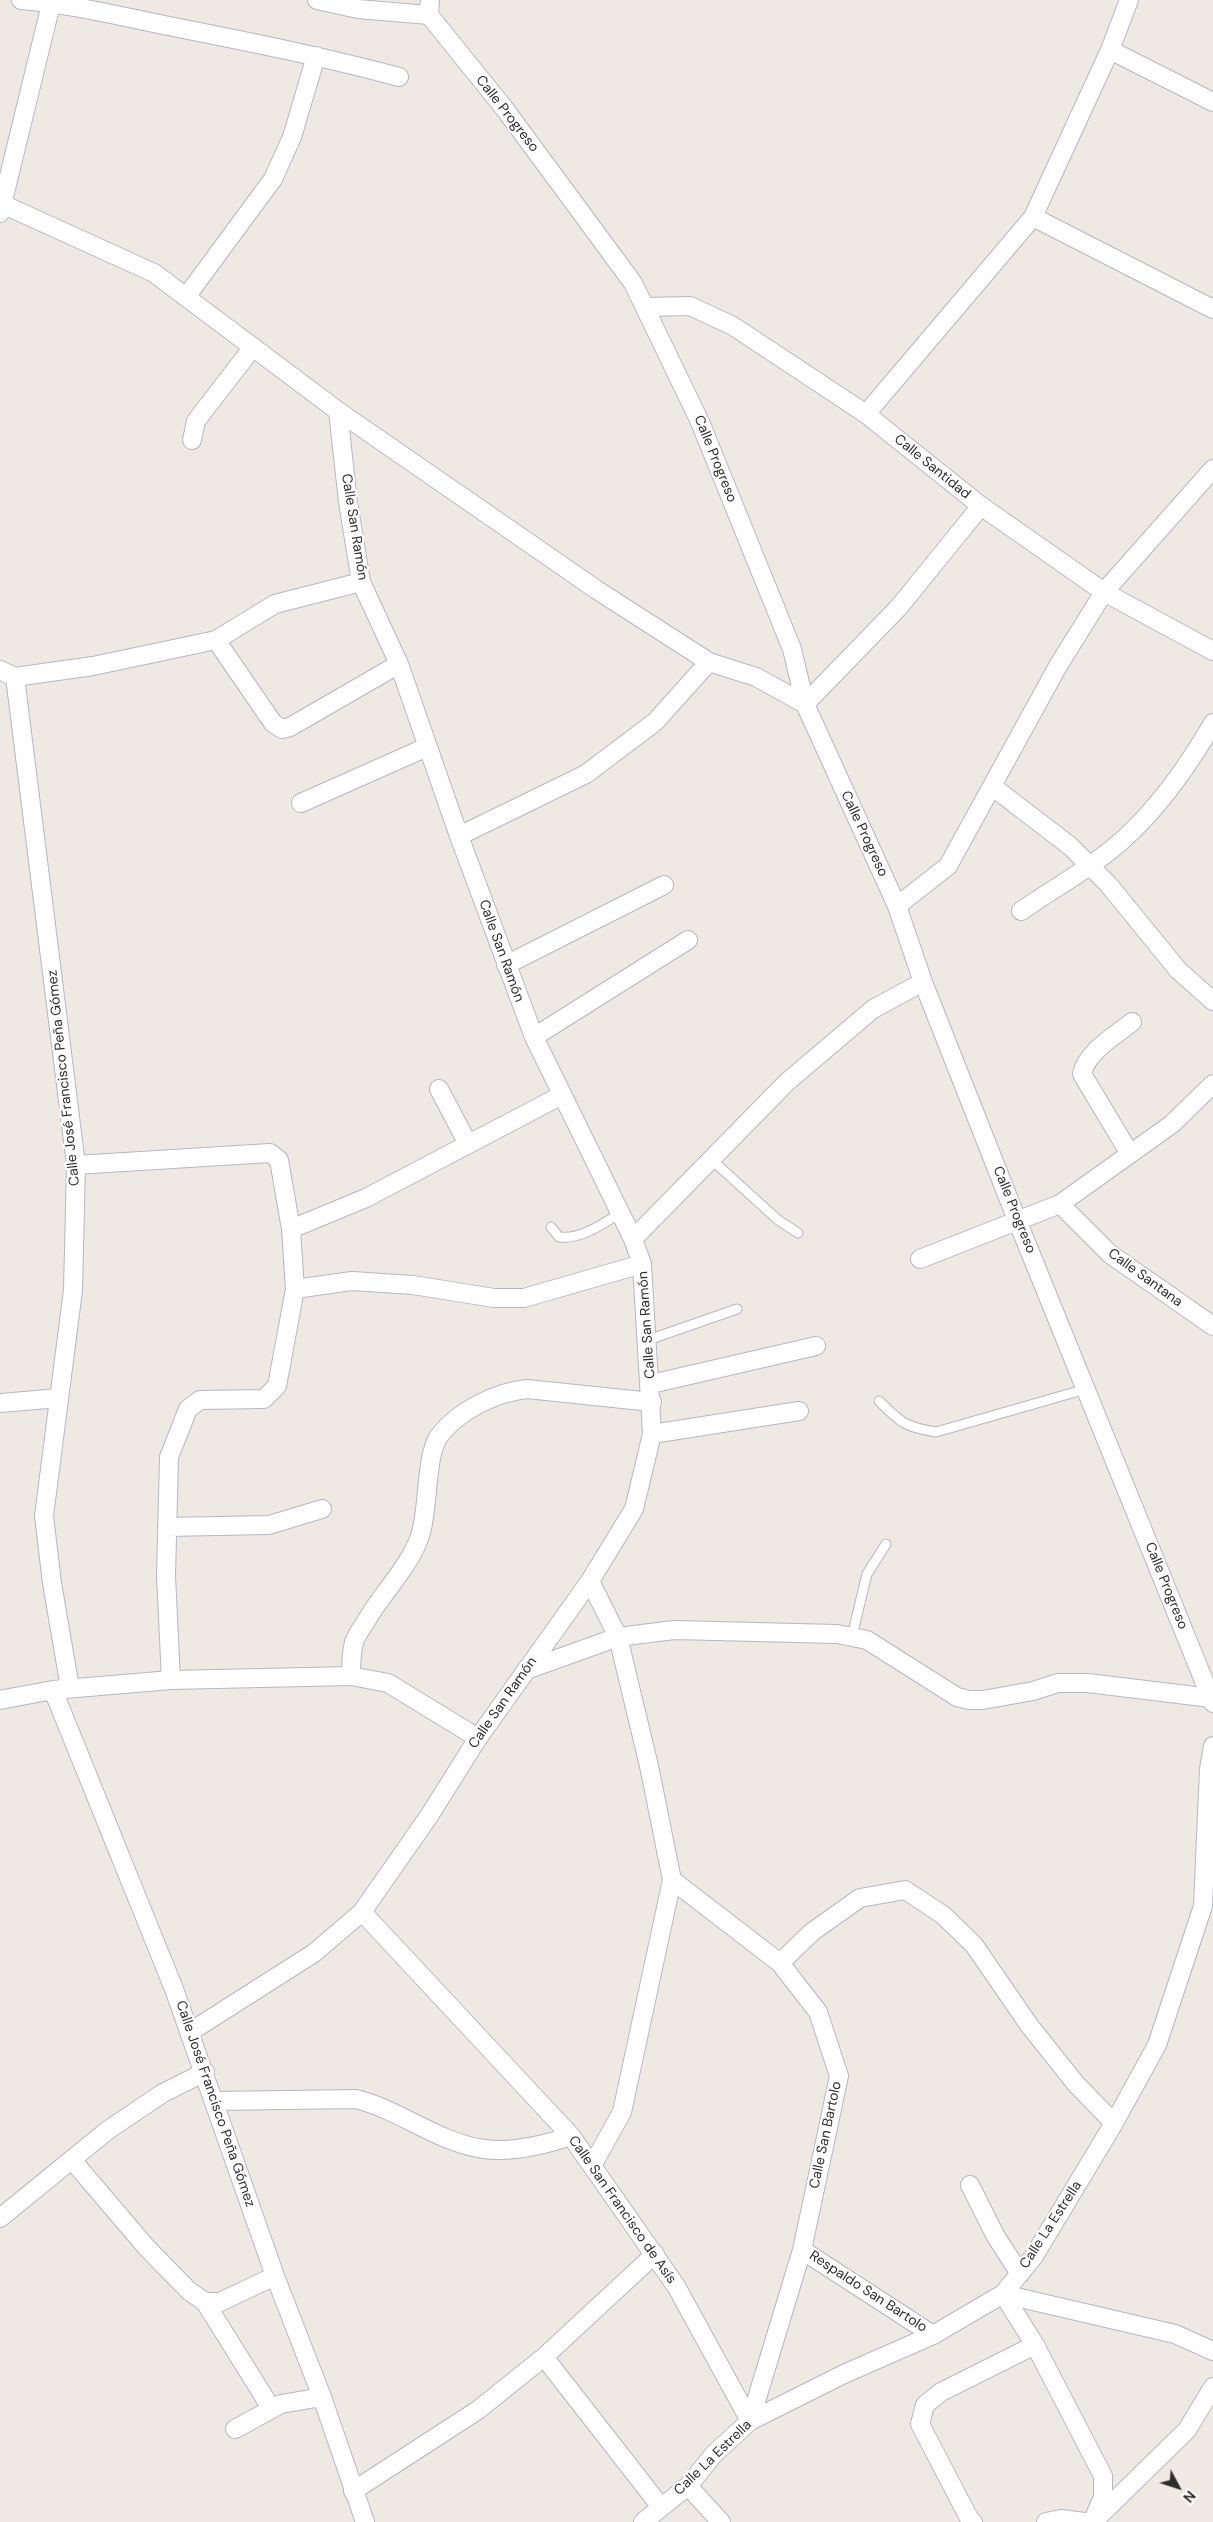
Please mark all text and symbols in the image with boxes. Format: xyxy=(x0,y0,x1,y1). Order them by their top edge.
street label: Calle Progreso xyxy=(472,72,542,156)
street label: Calle Progreso xyxy=(690,413,740,505)
street label: Calle Santidad xyxy=(890,431,974,503)
street label: Calle San Ramón xyxy=(337,473,371,581)
street label: Calle Progreso xyxy=(837,788,891,880)
street label: Calle San Ramón xyxy=(475,898,527,1004)
street label: Calle José Francisco Peña Gómez xyxy=(44,969,84,1187)
street label: Calle Progreso xyxy=(989,1164,1039,1256)
street label: Calle Santana xyxy=(1104,1245,1186,1311)
street label: Calle San Ramón xyxy=(635,1271,659,1379)
street label: Calle Progreso xyxy=(1141,1540,1191,1632)
street label: Calle San Ramón xyxy=(465,1654,541,1752)
street label: Calle José Francisco Peña Gómez xyxy=(172,1999,258,2209)
street label: Calle San Bartolo xyxy=(806,2080,846,2190)
street label: Calle San Francisco de Asís xyxy=(564,2133,680,2287)
street label: Calle La Estrella xyxy=(1016,2178,1086,2272)
street label: Respaldo San Bartolo xyxy=(806,2248,930,2336)
street label: Calle La Estrella xyxy=(671,2417,755,2499)
north arrow xyxy=(1153,2462,1203,2512)
text: N xyxy=(1179,2487,1200,2506)

